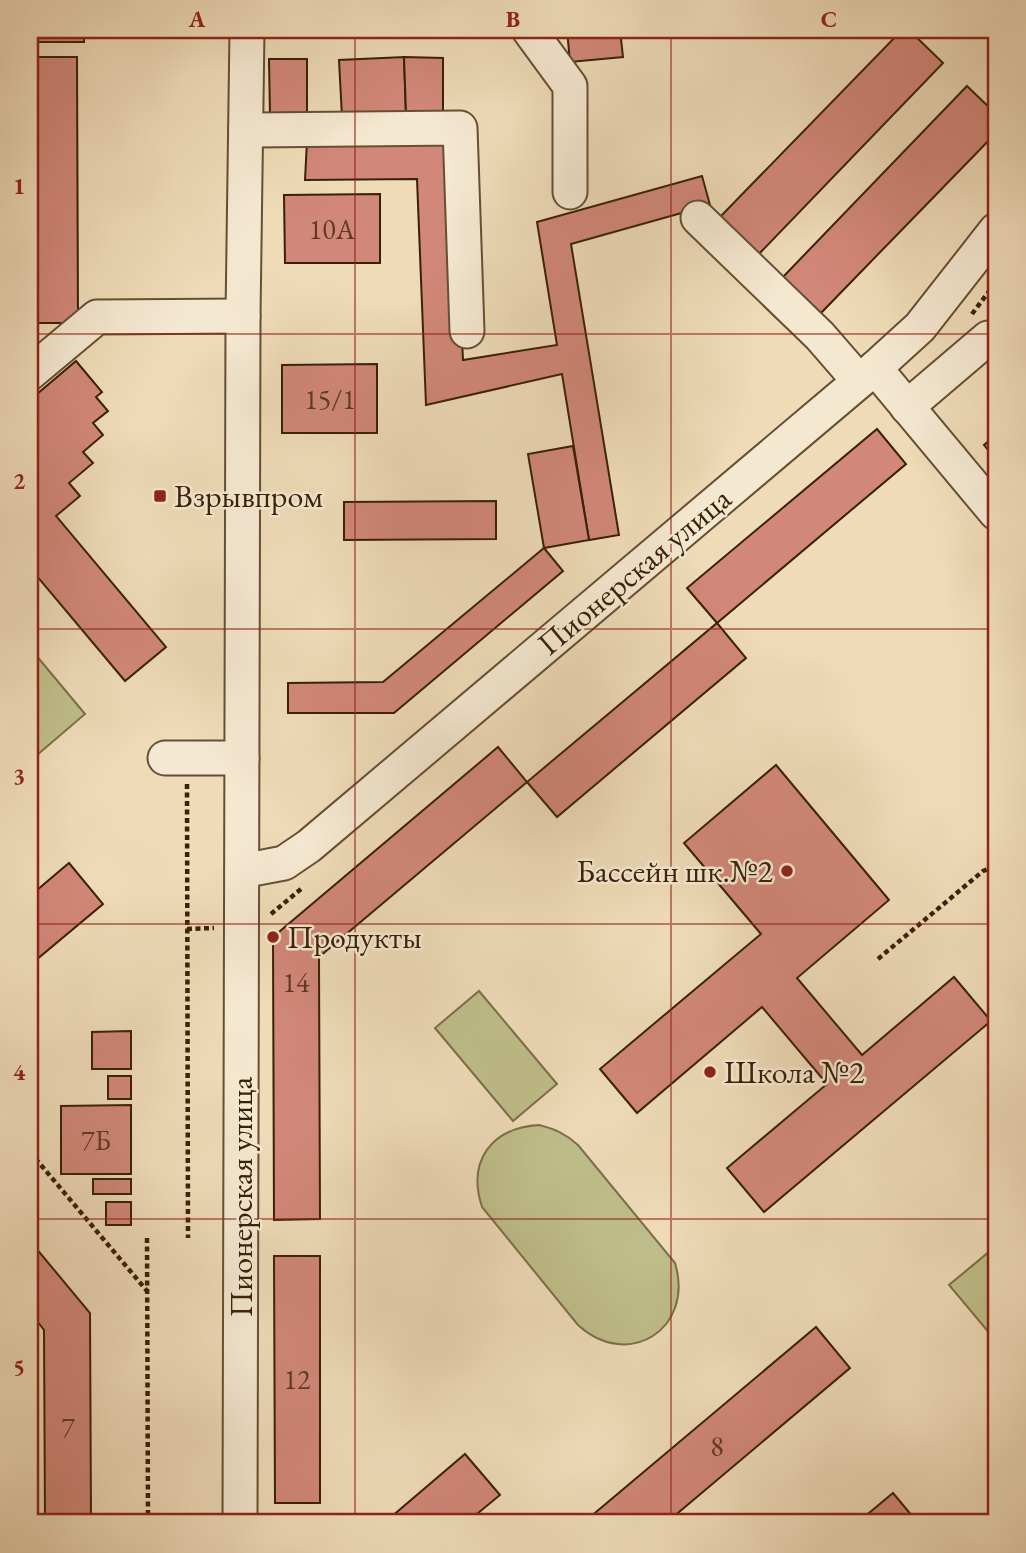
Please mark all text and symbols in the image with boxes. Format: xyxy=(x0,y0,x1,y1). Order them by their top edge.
text: A xyxy=(188,4,206,34)
text: B xyxy=(506,4,520,34)
text: C xyxy=(821,4,837,34)
text: 1 xyxy=(13,171,25,201)
house number: 10А xyxy=(309,211,356,247)
house number: 15/1 xyxy=(304,381,356,417)
text: 2 xyxy=(13,466,25,496)
place label: Взрывпром xyxy=(174,475,323,517)
street label: Пионерская улица xyxy=(528,477,740,664)
marker: Взрывпром xyxy=(152,488,168,504)
text: 3 xyxy=(13,761,25,791)
place label: Бассейн шк.№2 xyxy=(576,850,774,892)
marker: Бассейн шк.№2 xyxy=(779,863,795,879)
place label: Продукты xyxy=(287,916,422,958)
marker: Продукты xyxy=(265,929,281,945)
house number: 14 xyxy=(283,964,310,1000)
place label: Школа №2 xyxy=(724,1051,865,1093)
text: 4 xyxy=(13,1057,26,1087)
marker: Школа №2 xyxy=(702,1064,718,1080)
street label: Пионерская улица xyxy=(220,1076,262,1317)
house number: 7Б xyxy=(81,1122,111,1158)
text: 5 xyxy=(13,1352,25,1382)
house number: 12 xyxy=(284,1361,311,1397)
house number: 7 xyxy=(61,1409,75,1445)
house number: 8 xyxy=(710,1428,724,1464)

